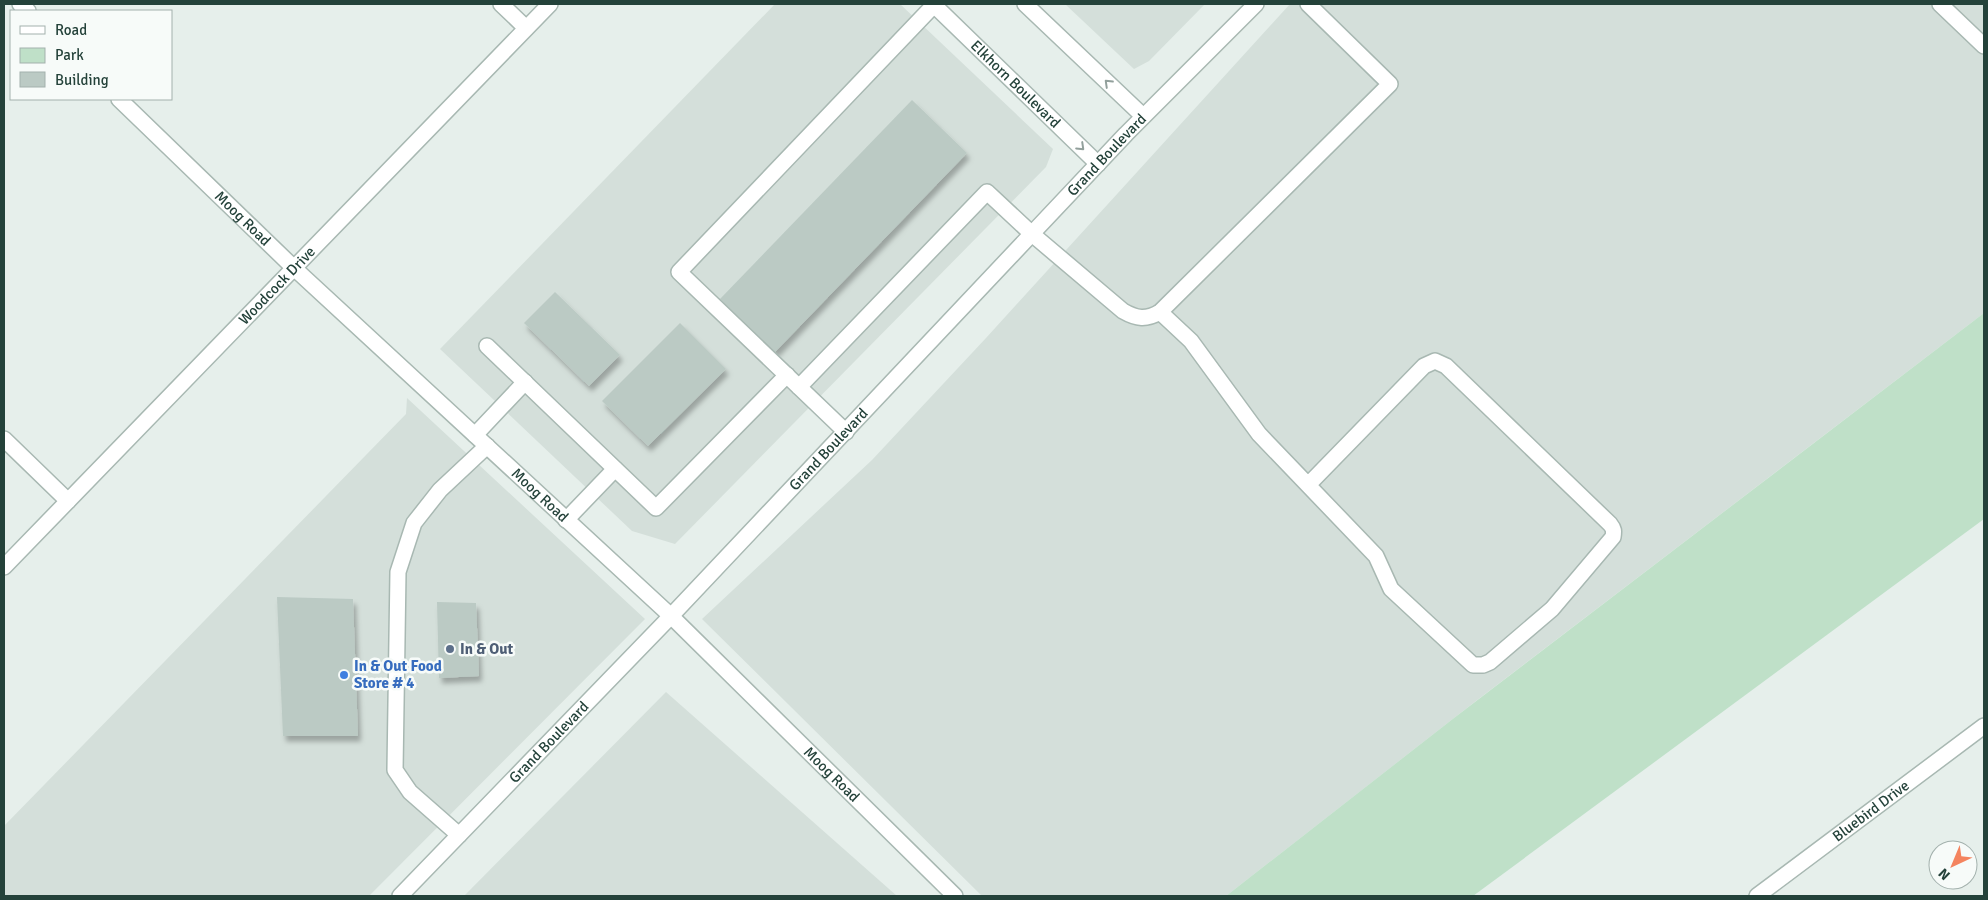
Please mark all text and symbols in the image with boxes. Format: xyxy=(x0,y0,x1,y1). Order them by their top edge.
legend xyxy=(10,10,172,100)
text: Road xyxy=(55,21,87,39)
street label: Elkhorn Boulevard xyxy=(967,37,1064,132)
text: Park xyxy=(55,46,84,64)
text: Building xyxy=(55,71,109,89)
one-way arrow xyxy=(1105,80,1114,89)
street label: Grand Boulevard xyxy=(1063,110,1150,200)
one-way arrow xyxy=(1075,141,1084,150)
street label: Moog Road xyxy=(211,187,275,250)
street label: Woodcock Drive xyxy=(235,243,319,328)
street label: Grand Boulevard xyxy=(785,404,872,494)
street label: Moog Road xyxy=(508,464,572,526)
place label: In & Out xyxy=(460,640,514,658)
marker: In & Out xyxy=(444,643,456,655)
place label: In & Out Food Store # 4 xyxy=(354,657,442,692)
marker: In & Out Food Store # 4 xyxy=(338,669,350,681)
street label: Grand Boulevard xyxy=(505,698,592,787)
street label: Moog Road xyxy=(800,743,863,806)
street label: Bluebird Drive xyxy=(1829,776,1913,845)
north arrow xyxy=(1928,840,1978,890)
text: N xyxy=(1935,864,1954,883)

